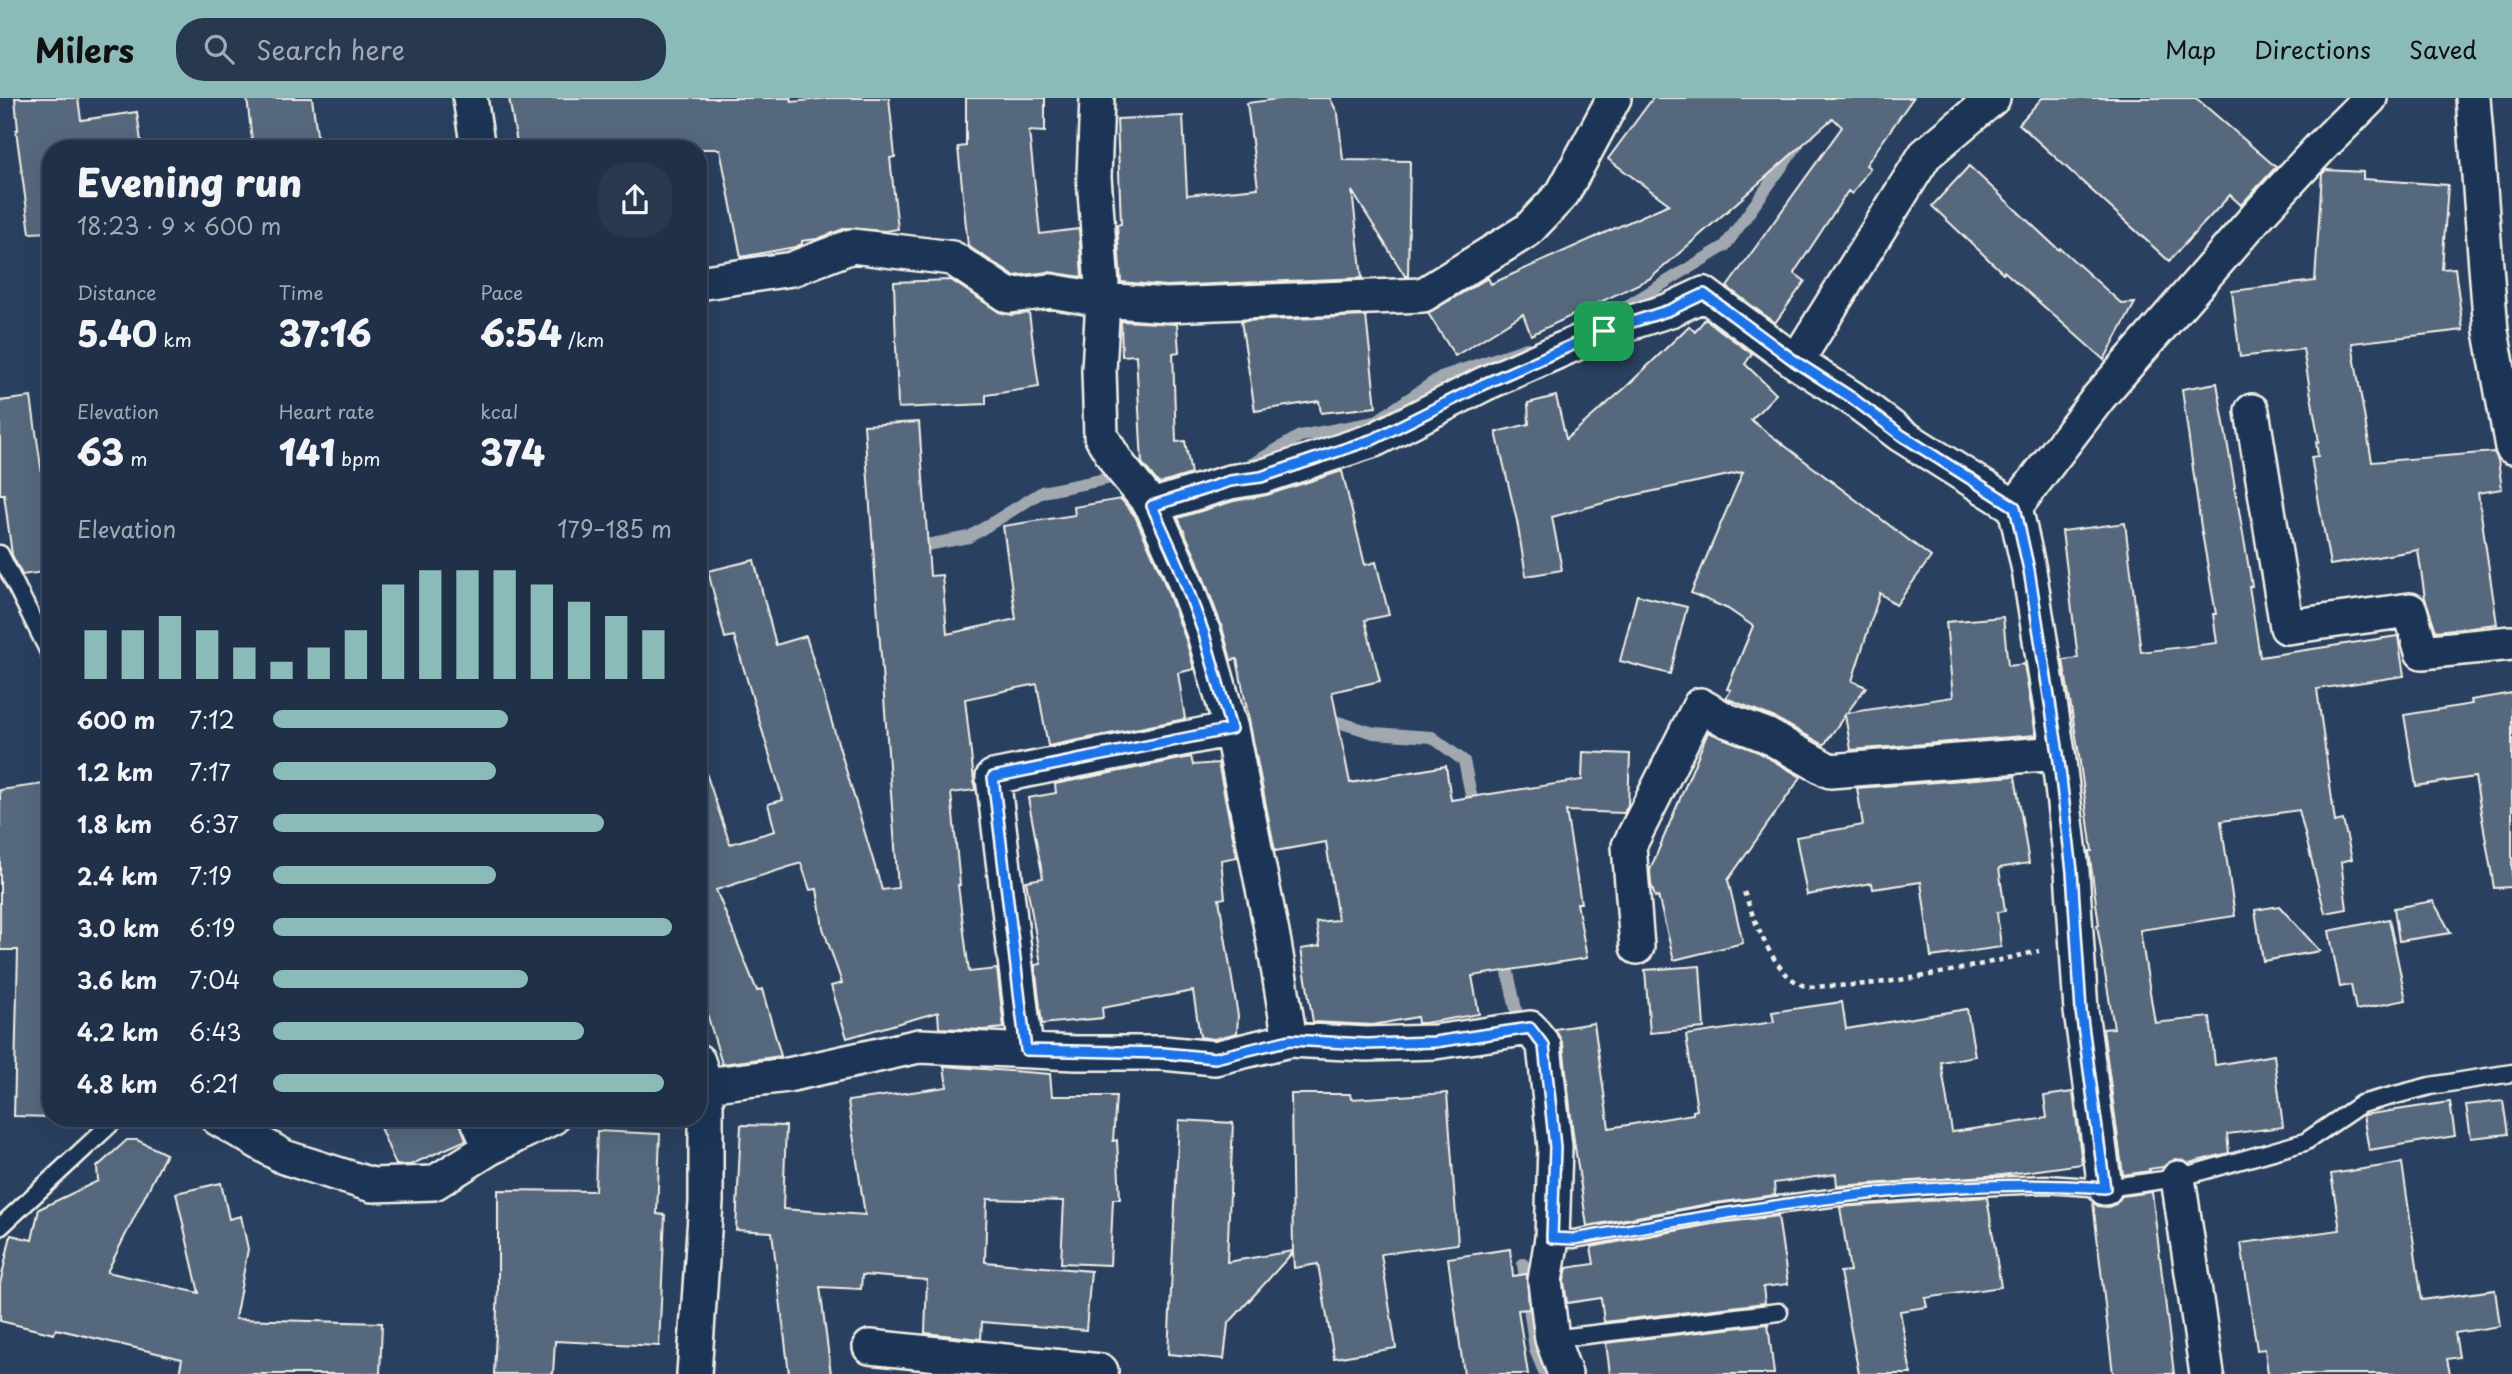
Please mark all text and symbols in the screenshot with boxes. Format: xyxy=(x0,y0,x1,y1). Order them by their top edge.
search box xyxy=(176,18,666,81)
text: Milers xyxy=(35,24,134,74)
icon: search xyxy=(200,30,238,68)
text: Search here xyxy=(256,30,405,69)
text: Map xyxy=(2165,31,2216,67)
text: Directions xyxy=(2254,31,2371,67)
text: Saved xyxy=(2409,31,2477,67)
text: Evening run xyxy=(77,153,302,210)
button: share xyxy=(598,163,672,237)
text: 18:23 · 9 × 600 m xyxy=(77,208,281,243)
text: Distance xyxy=(77,278,157,306)
text: Time xyxy=(279,278,324,306)
text: Pace xyxy=(480,278,523,306)
pin xyxy=(1574,301,1634,361)
text: 5.40 xyxy=(77,306,157,359)
text: 37:16 xyxy=(279,306,371,359)
text: 6:54 xyxy=(480,306,562,359)
icon: arrive xyxy=(1585,312,1623,350)
text: km xyxy=(157,325,192,353)
text: /km xyxy=(562,325,604,353)
text: Elevation xyxy=(77,397,159,425)
text: Heart rate xyxy=(279,397,375,425)
text: kcal xyxy=(480,397,518,425)
text: 63 xyxy=(77,425,124,478)
text: 141 xyxy=(279,425,335,478)
text: 374 xyxy=(480,425,545,478)
text: m xyxy=(124,444,148,472)
text: bpm xyxy=(335,444,381,472)
text: Elevation xyxy=(77,511,176,546)
text: 179–185 m xyxy=(557,511,672,546)
text: 600 m xyxy=(77,702,155,737)
text: 7:12 xyxy=(189,702,235,737)
text: 1.2 km xyxy=(77,754,153,789)
text: 7:17 xyxy=(189,754,231,789)
text: 1.8 km xyxy=(77,806,152,841)
text: 6:37 xyxy=(189,806,239,841)
text: 2.4 km xyxy=(77,858,158,893)
text: 7:19 xyxy=(189,858,232,893)
text: 3.0 km xyxy=(77,910,159,945)
text: 6:19 xyxy=(189,910,235,945)
text: 3.6 km xyxy=(77,962,157,997)
text: 7:04 xyxy=(189,962,240,997)
text: 4.2 km xyxy=(77,1014,159,1049)
text: 6:43 xyxy=(189,1014,242,1049)
text: 4.8 km xyxy=(77,1066,158,1101)
text: 6:21 xyxy=(189,1066,238,1101)

